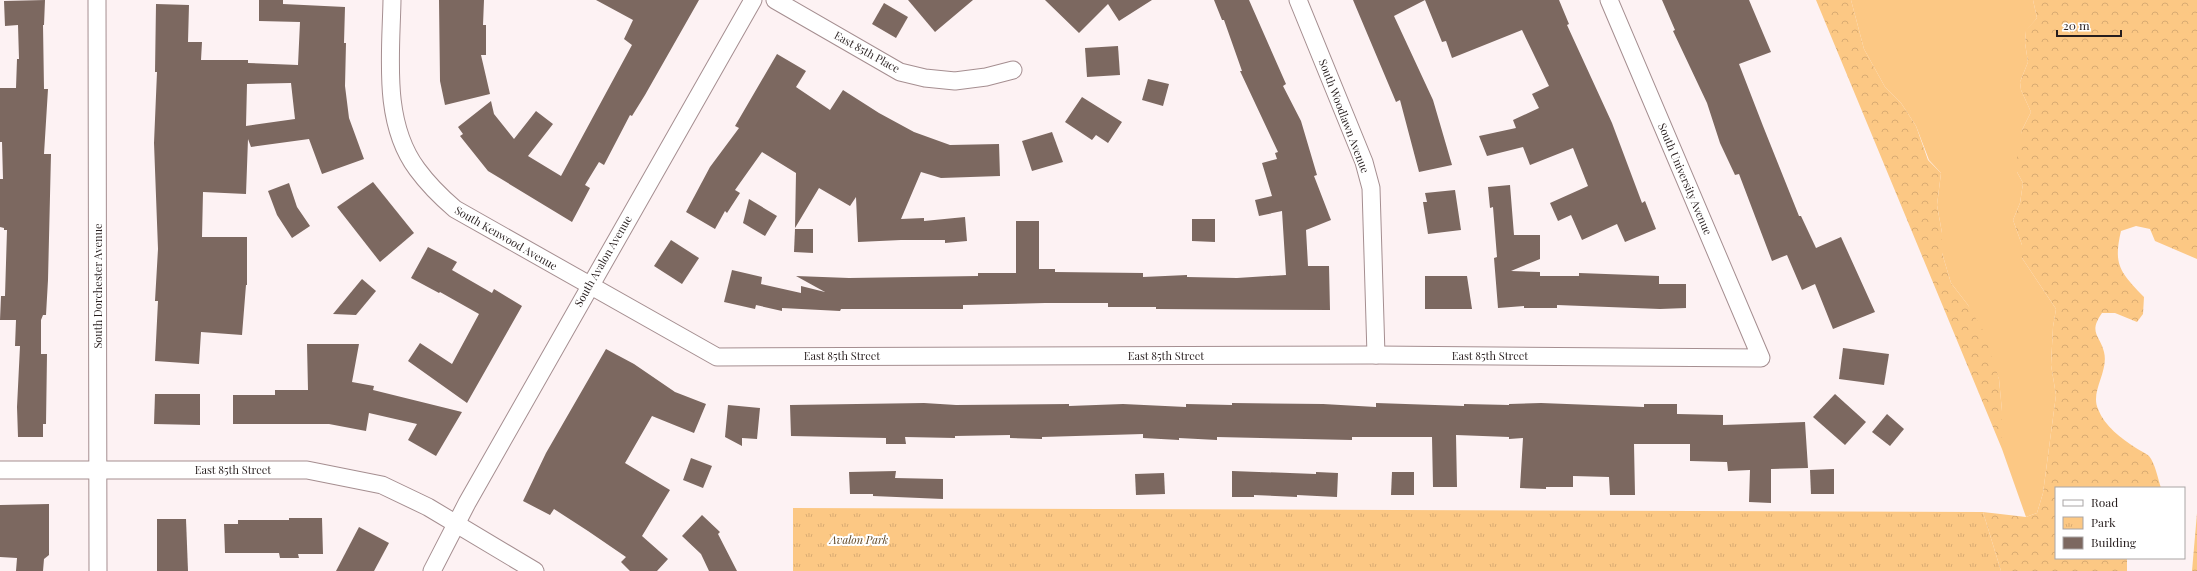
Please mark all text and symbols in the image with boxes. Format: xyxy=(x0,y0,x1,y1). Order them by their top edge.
scale bar xyxy=(2057,12,2121,38)
text: 20 m xyxy=(2063,17,2090,33)
street label: East 85th Place xyxy=(832,27,903,76)
street label: South Woodlawn Avenue xyxy=(1316,57,1373,175)
street label: South University Avenue xyxy=(1655,121,1716,237)
street label: South Kenwood Avenue xyxy=(452,202,561,273)
street label: South Avalon Avenue xyxy=(570,212,635,309)
street label: South Dorchester Avenue xyxy=(90,223,105,349)
street label: East 85th Street xyxy=(804,348,880,363)
street label: East 85th Street xyxy=(1128,348,1204,363)
street label: East 85th Street xyxy=(1452,348,1528,363)
street label: East 85th Street xyxy=(195,462,271,477)
legend xyxy=(2055,487,2185,559)
text: Road xyxy=(2091,494,2118,510)
text: Park xyxy=(2091,514,2116,530)
park label: Avalon Park xyxy=(829,532,889,547)
text: Building xyxy=(2091,534,2137,550)

